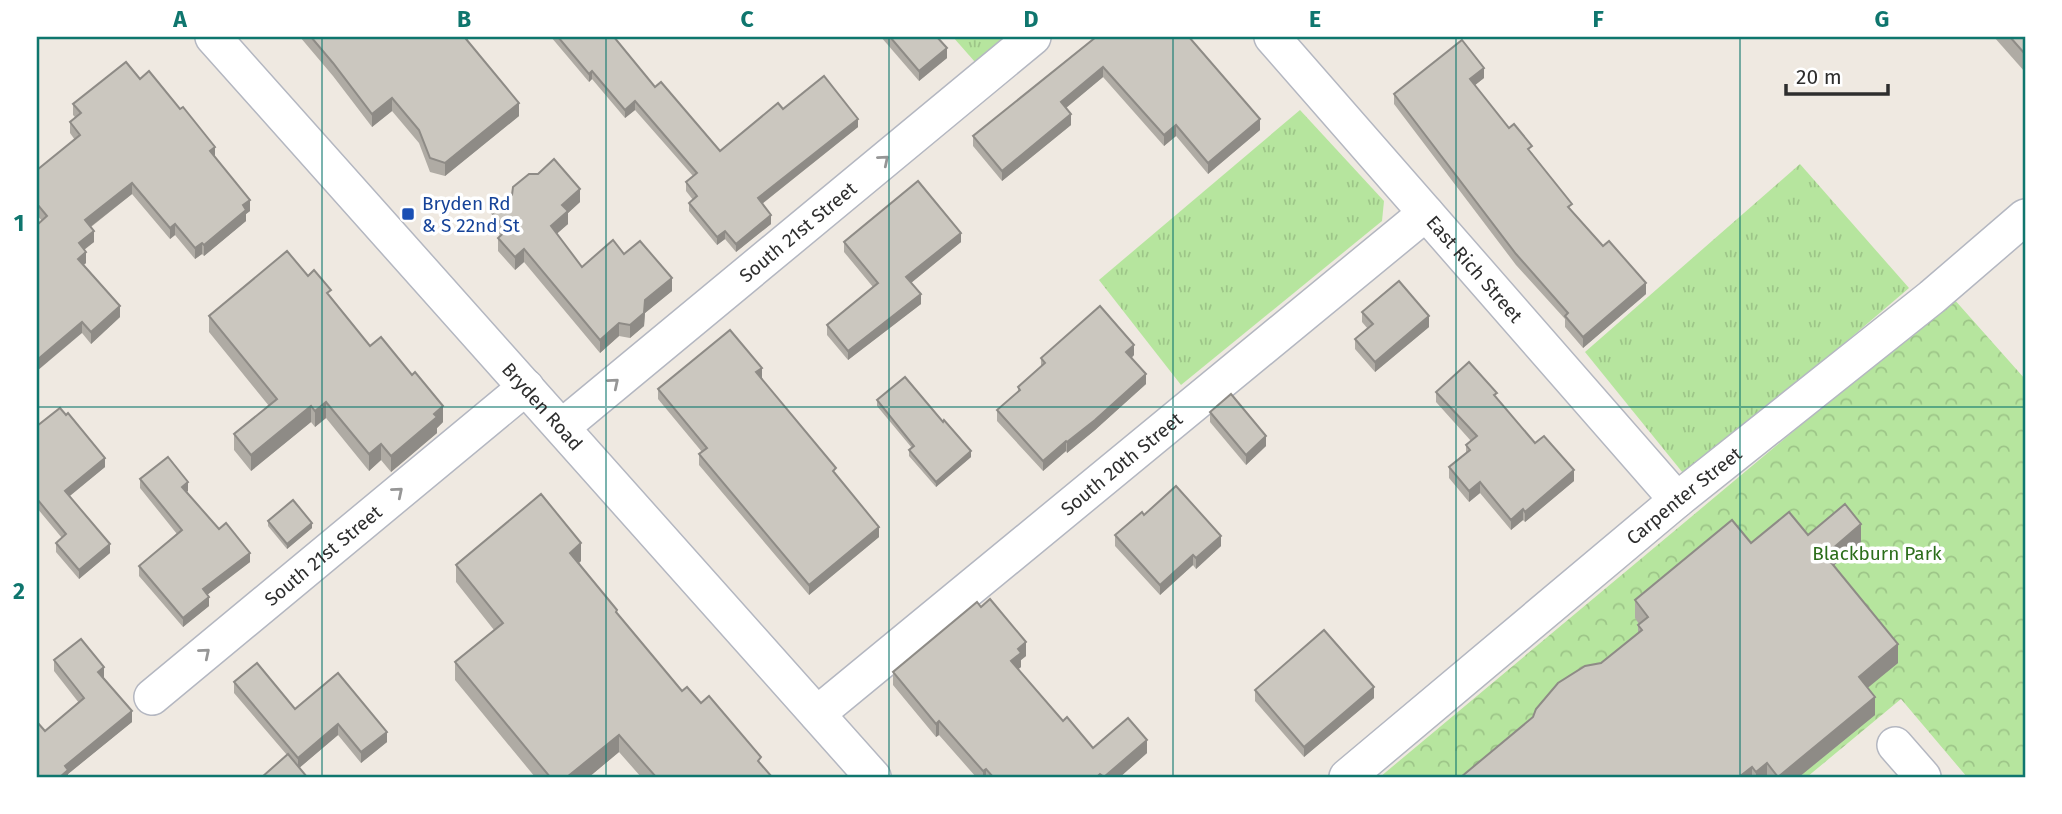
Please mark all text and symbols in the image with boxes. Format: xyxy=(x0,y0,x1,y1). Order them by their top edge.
text: A xyxy=(172,5,187,33)
text: B xyxy=(457,5,471,33)
text: C xyxy=(740,5,754,33)
text: D xyxy=(1024,5,1039,33)
text: E xyxy=(1309,5,1321,33)
text: F xyxy=(1592,5,1604,33)
text: G xyxy=(1875,5,1889,33)
scale bar xyxy=(1786,52,1887,96)
text: 20 m xyxy=(1796,64,1842,90)
one-way arrow xyxy=(875,156,888,168)
street label: South 21st Street xyxy=(735,177,861,287)
place label: Bryden Rd & S 22nd St xyxy=(422,192,520,237)
marker: Bryden Rd & S 22nd St xyxy=(400,206,416,222)
text: 1 xyxy=(14,209,24,237)
street label: East Rich Street xyxy=(1421,211,1527,327)
street label: Bryden Road xyxy=(497,358,587,455)
one-way arrow xyxy=(606,379,619,391)
street label: South 20th Street xyxy=(1056,407,1187,521)
street label: Carpenter Street xyxy=(1622,442,1746,550)
one-way arrow xyxy=(391,488,403,501)
street label: South 21st Street xyxy=(260,500,387,611)
park label: Blackburn Park xyxy=(1812,542,1942,565)
text: 2 xyxy=(13,577,25,605)
one-way arrow xyxy=(197,649,209,662)

